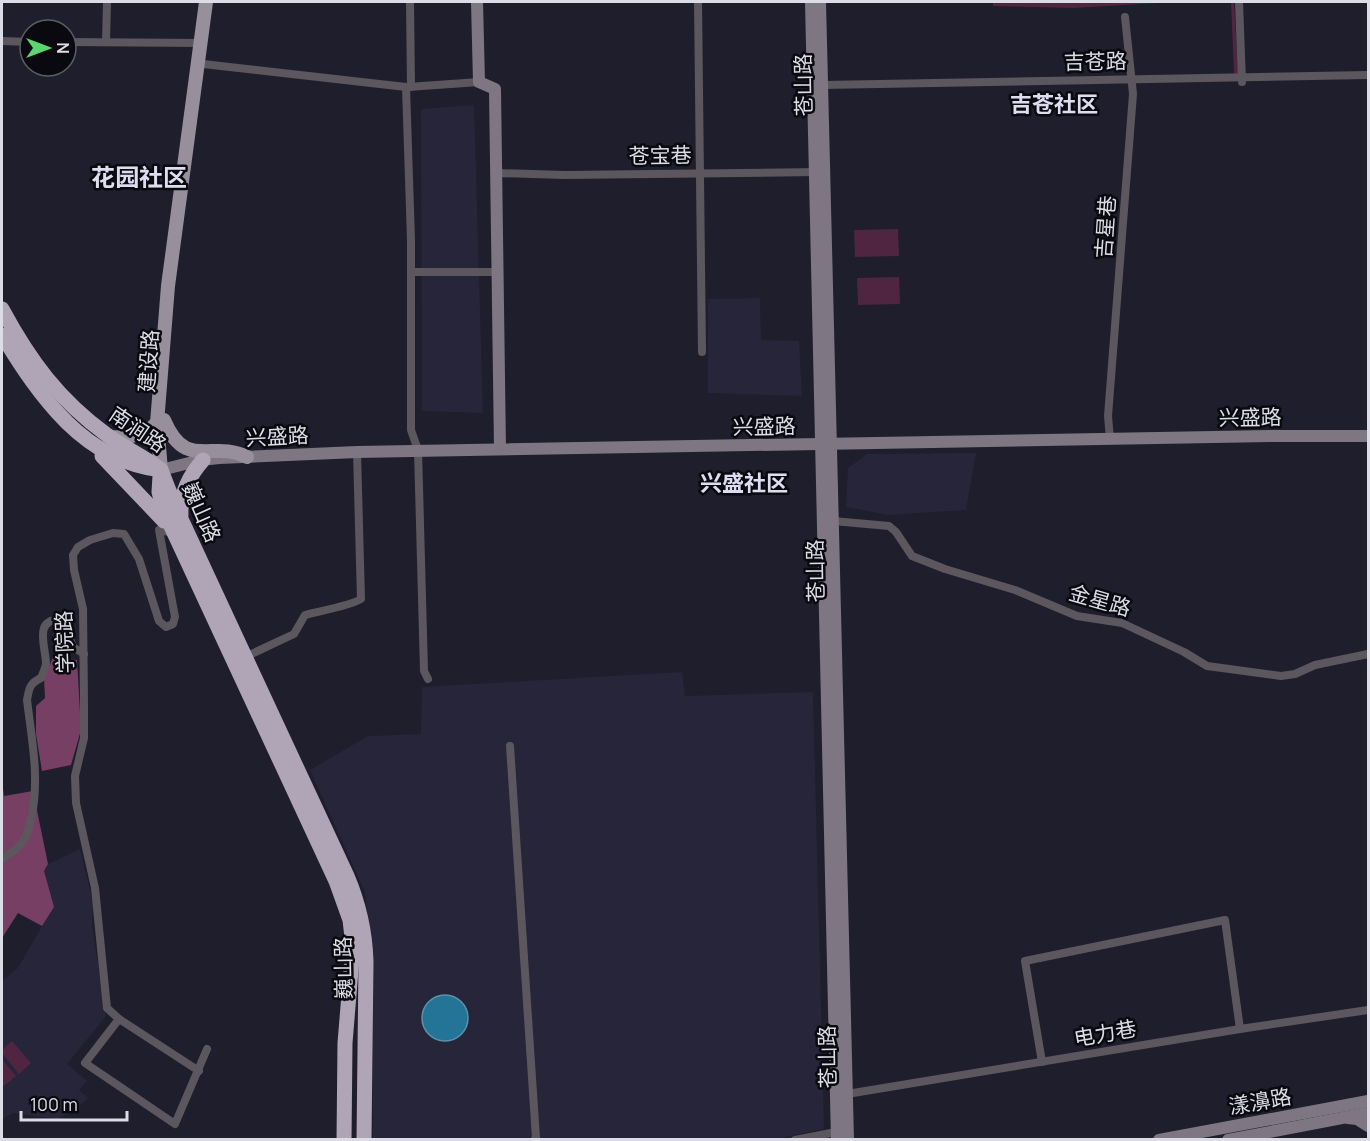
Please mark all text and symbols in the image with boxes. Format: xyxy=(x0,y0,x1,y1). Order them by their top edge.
north arrow xyxy=(18,18,78,78)
text: N xyxy=(52,42,74,54)
street label: 吉苍路 xyxy=(1063,46,1127,76)
street label: 苍山路 xyxy=(788,53,818,117)
district label: 吉苍社区 xyxy=(1010,89,1098,119)
street label: 苍宝巷 xyxy=(628,140,692,170)
district label: 花园社区 xyxy=(91,160,187,193)
street label: 吉星巷 xyxy=(1089,195,1121,259)
street label: 建设路 xyxy=(132,329,164,393)
street label: 南涧路 xyxy=(104,400,172,458)
street label: 兴盛路 xyxy=(1218,402,1282,432)
street label: 兴盛路 xyxy=(732,411,796,441)
street label: 兴盛路 xyxy=(245,420,309,452)
district label: 兴盛社区 xyxy=(700,468,788,498)
street label: 巍山路 xyxy=(176,478,228,546)
street label: 苍山路 xyxy=(800,539,830,603)
street label: 金星路 xyxy=(1066,578,1134,622)
street label: 学院路 xyxy=(49,610,79,674)
street label: 巍山路 xyxy=(328,936,358,1000)
street label: 电力巷 xyxy=(1072,1014,1138,1052)
street label: 苍山路 xyxy=(812,1025,842,1089)
street label: 漾濞路 xyxy=(1227,1082,1293,1120)
scale bar xyxy=(21,1084,128,1122)
text: 100 m xyxy=(30,1092,78,1116)

